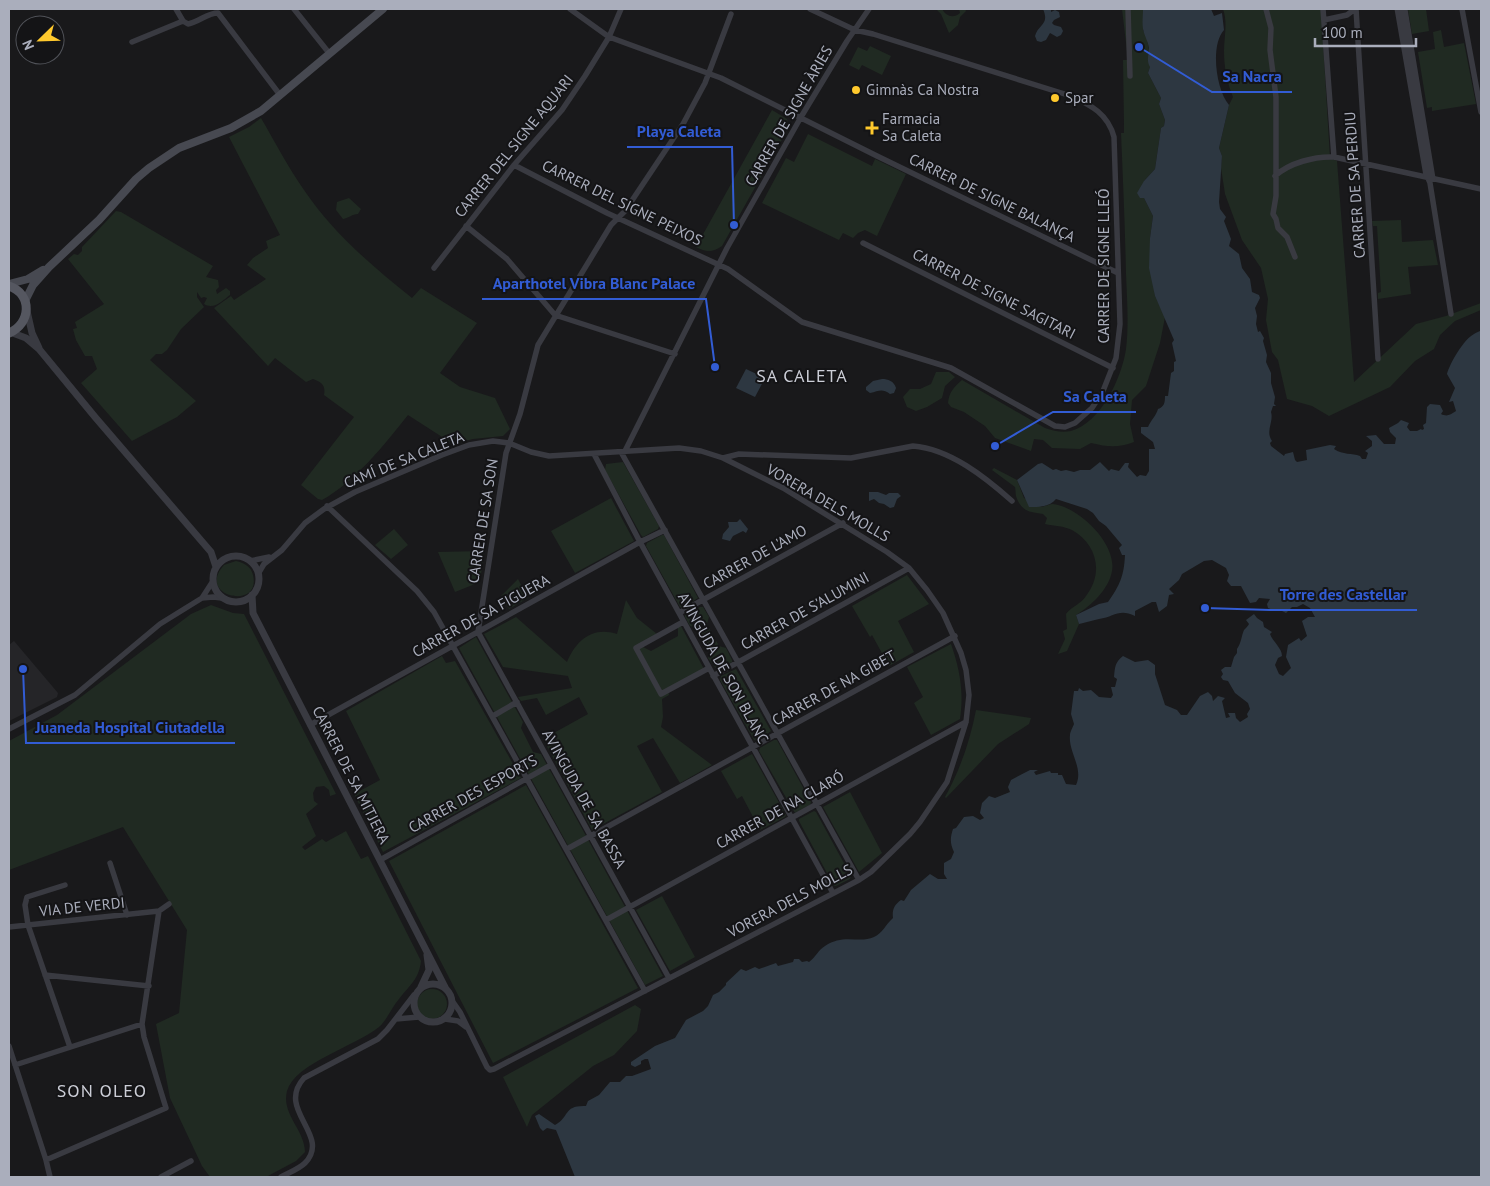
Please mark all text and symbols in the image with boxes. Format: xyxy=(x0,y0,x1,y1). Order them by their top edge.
north arrow xyxy=(15,15,65,65)
scale bar xyxy=(1315,15,1416,47)
text: 100 m xyxy=(1322,23,1363,42)
text: N xyxy=(18,37,38,53)
street label: CARRER DE SIGNE ÀRIES xyxy=(741,42,837,189)
callout: Sa Nacra xyxy=(1212,61,1292,92)
text: Sa Nacra xyxy=(1222,66,1282,86)
street label: CARRER DEL SIGNE AQUARI xyxy=(450,70,577,221)
place label: Gimnàs Ca Nostra xyxy=(866,80,979,99)
marker: Gimnàs Ca Nostra xyxy=(850,84,862,96)
place label: Spar xyxy=(1065,88,1094,107)
marker: Spar xyxy=(1049,92,1061,104)
place label: Farmacia Sa Caleta xyxy=(882,109,942,145)
street label: CARRER DE SA PERDIU xyxy=(1340,111,1369,259)
callout: Playa Caleta xyxy=(627,116,732,147)
text: Playa Caleta xyxy=(637,121,721,141)
marker: Farmacia Sa Caleta xyxy=(866,122,878,134)
street label: CARRER DE SIGNE BALANÇA xyxy=(906,149,1079,246)
street label: CARRER DEL SIGNE PEIXOS xyxy=(539,155,705,250)
street label: CARRER DE SIGNE LLEÓ xyxy=(1094,188,1113,344)
street label: CARRER DE SIGNE SAGITARI xyxy=(909,244,1079,343)
callout: Aparthotel Vibra Blanc Palace xyxy=(482,268,706,299)
text: Aparthotel Vibra Blanc Palace xyxy=(493,273,695,293)
district label: SA CALETA xyxy=(756,364,848,387)
callout: Sa Caleta xyxy=(1053,381,1136,412)
text: Sa Caleta xyxy=(1063,386,1127,406)
street label: CAMÍ DE SA CALETA xyxy=(341,427,467,492)
street label: CARRER DE SA SON xyxy=(463,457,502,585)
street label: VORERA DELS MOLLS xyxy=(762,459,893,546)
street label: CARRER DE L'AMO xyxy=(699,520,810,593)
street label: CARRER DE S'ALUMINI xyxy=(737,567,872,654)
street label: CARRER DE SA FIGUERA xyxy=(409,570,553,661)
callout: Torre des Castellar xyxy=(1270,579,1417,610)
text: Torre des Castellar xyxy=(1280,584,1407,604)
street label: AVINGUDA DE SON BLANC xyxy=(674,589,773,747)
street label: CARRER DE NA GIBET xyxy=(769,645,900,729)
street label: CARRER DE SA MITJERA xyxy=(308,703,395,847)
callout: Juaneda Hospital Ciutadella xyxy=(26,712,235,743)
text: Juaneda Hospital Ciutadella xyxy=(34,717,225,737)
street label: AVINGUDA DE SA BASSA xyxy=(538,726,631,872)
street label: CARRER DES ESPORTS xyxy=(405,750,540,837)
street label: CARRER DE NA CLARÓ xyxy=(712,766,847,853)
street label: VORERA DELS MOLLS xyxy=(723,859,856,942)
street label: VIA DE VERDI xyxy=(37,893,126,921)
district label: SON OLEO xyxy=(57,1079,147,1102)

